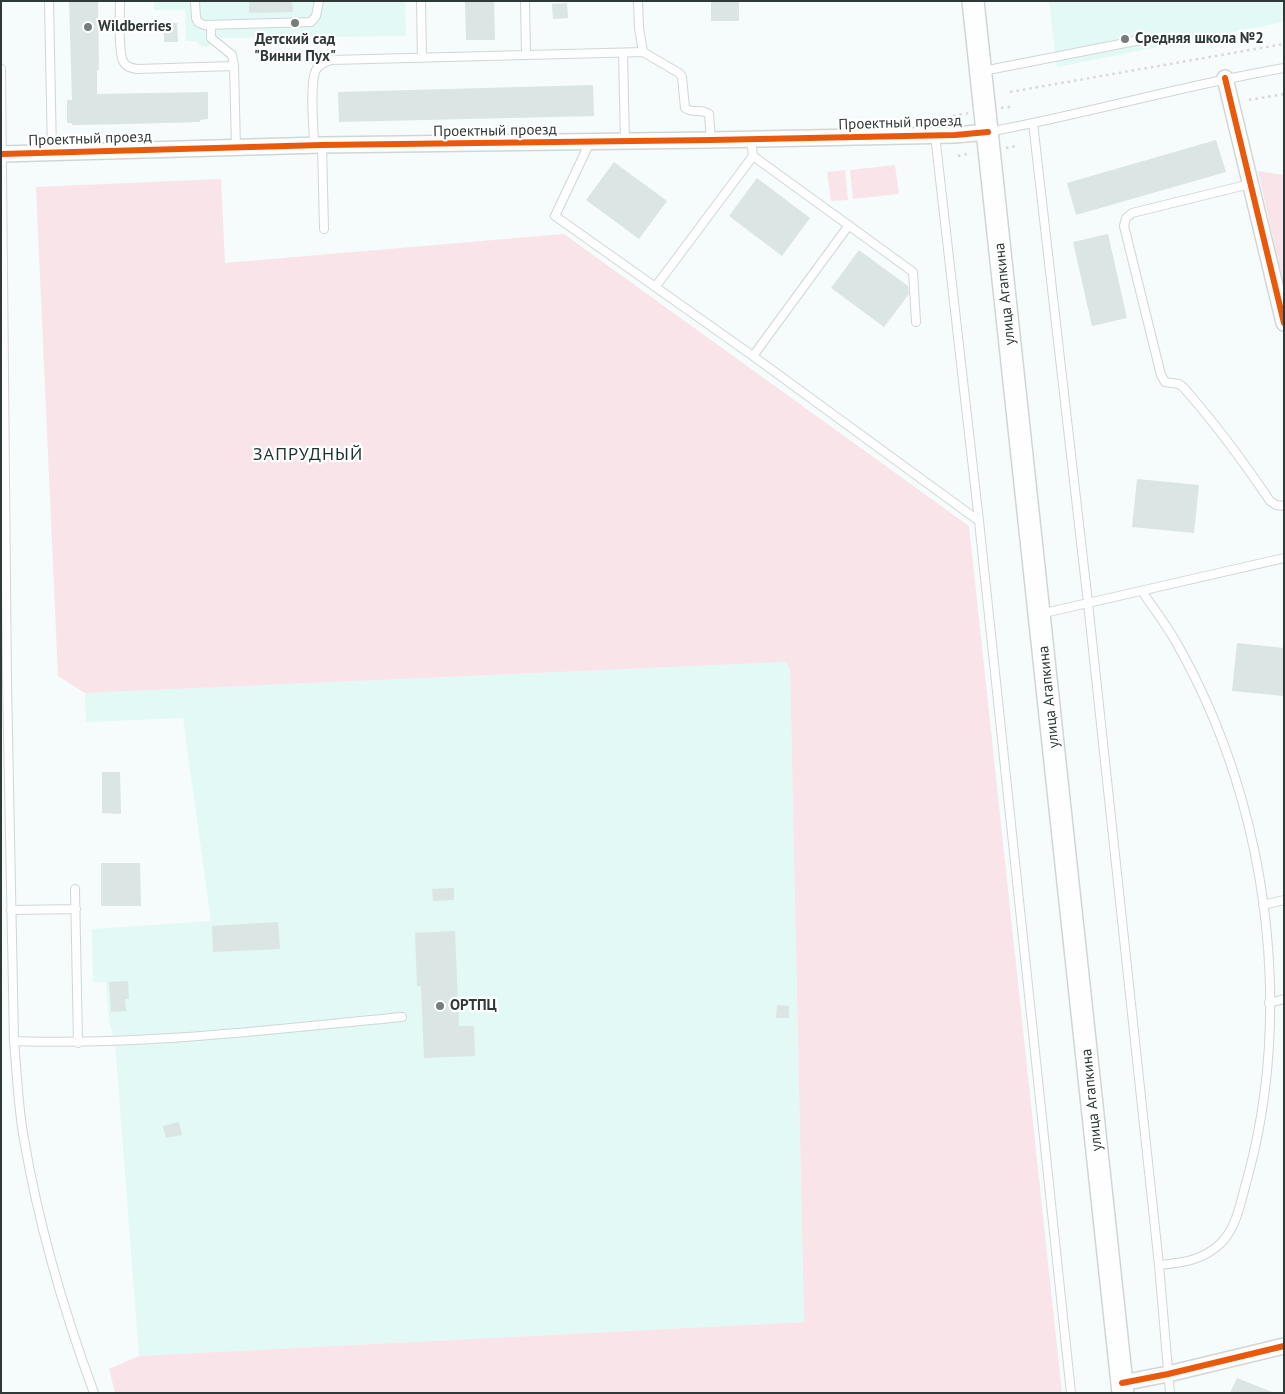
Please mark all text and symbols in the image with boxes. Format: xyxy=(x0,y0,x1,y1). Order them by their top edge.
marker: Детский сад "Винни Пух" xyxy=(289,17,301,29)
place label: Wildberries xyxy=(98,18,172,36)
marker: Wildberries xyxy=(82,21,94,33)
place label: Средняя школа №2 xyxy=(1135,30,1264,48)
place label: Детский сад "Винни Пух" xyxy=(254,31,336,66)
marker: Средняя школа №2 xyxy=(1119,33,1131,45)
street label: Проектный проезд xyxy=(838,112,962,134)
street label: Проектный проезд xyxy=(433,121,557,141)
street label: Проектный проезд xyxy=(28,128,152,150)
street label: улица Агапкина xyxy=(991,242,1019,346)
district label: ЗАПРУДНЫЙ xyxy=(252,444,364,466)
street label: улица Агапкина xyxy=(1035,645,1063,749)
place label: ОРТПЦ xyxy=(450,997,497,1015)
marker: ОРТПЦ xyxy=(434,1000,446,1012)
street label: улица Агапкина xyxy=(1078,1048,1106,1152)

